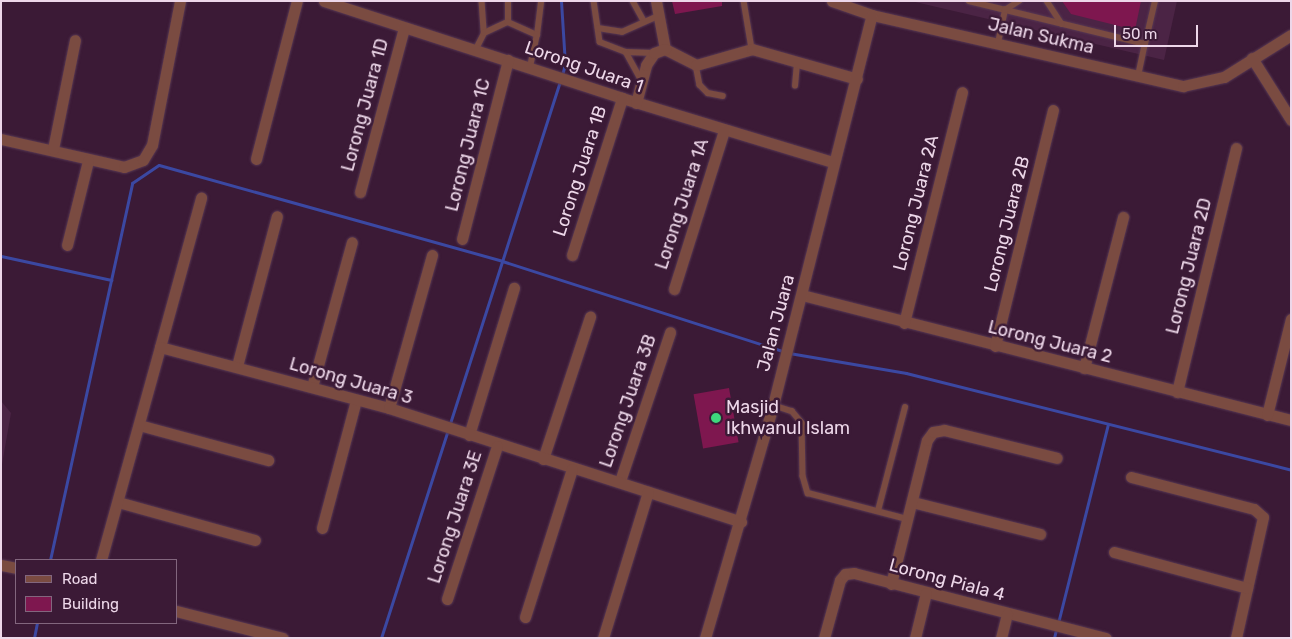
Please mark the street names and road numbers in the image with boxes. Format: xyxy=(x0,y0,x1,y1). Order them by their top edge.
street label: Jalan Sukma xyxy=(986,13,1096,59)
street label: Lorong Juara 1D xyxy=(337,36,393,174)
street label: Lorong Juara 1 xyxy=(522,37,646,97)
street label: Lorong Juara 1C xyxy=(441,76,495,214)
street label: Lorong Juara 1B xyxy=(549,103,611,239)
street label: Lorong Juara 2A xyxy=(889,133,943,273)
street label: Lorong Juara 1A xyxy=(651,136,713,272)
street label: Lorong Juara 2B xyxy=(980,154,1034,294)
street label: Lorong Juara 2D xyxy=(1162,196,1216,336)
street label: Jalan Juara xyxy=(753,272,799,374)
street label: Lorong Juara 2 xyxy=(986,316,1114,368)
street label: Lorong Juara 3B xyxy=(595,332,661,470)
street label: Lorong Juara 3 xyxy=(287,353,415,409)
street label: Lorong Juara 3E xyxy=(423,448,487,586)
street label: Lorong Piala 4 xyxy=(887,554,1007,606)

